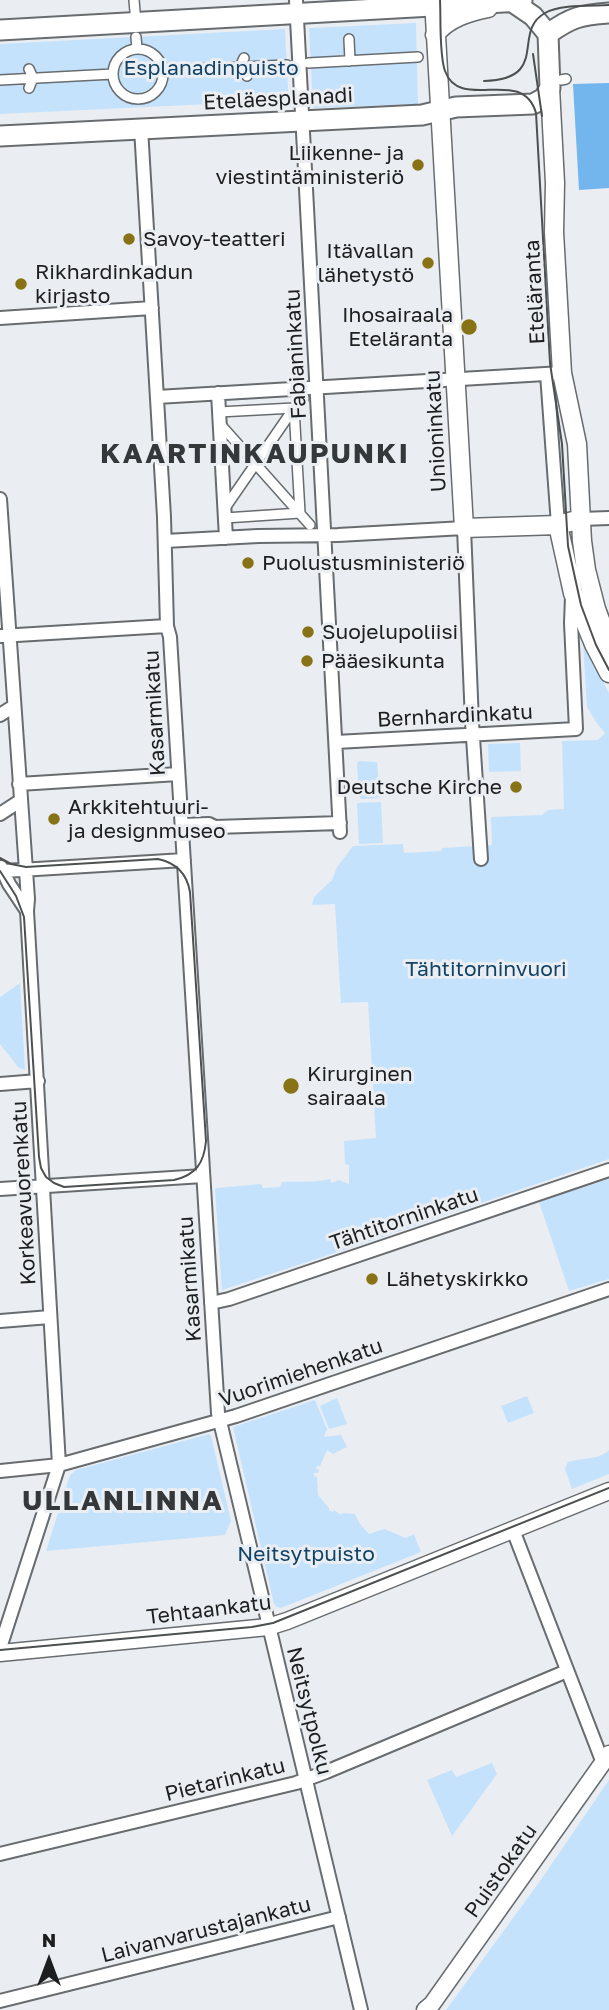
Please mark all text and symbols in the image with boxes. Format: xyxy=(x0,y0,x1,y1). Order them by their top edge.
park label: Esplanadinpuisto xyxy=(123,55,299,81)
street label: Eteläesplanadi xyxy=(202,82,354,116)
place label: Liikenne- ja viestintäministeriö xyxy=(215,140,404,190)
marker: Liikenne- ja viestintäministeriö xyxy=(410,157,426,173)
place label: Savoy-teatteri xyxy=(143,226,286,252)
marker: Savoy-teatteri xyxy=(121,231,137,247)
place label: Itävallan lähetystö xyxy=(318,238,414,288)
street label: Eteläranta xyxy=(520,239,550,345)
marker: Itävallan lähetystö xyxy=(420,255,436,271)
place label: Rikhardinkadun kirjasto xyxy=(35,259,193,309)
marker: Rikhardinkadun kirjasto xyxy=(13,276,29,292)
street label: Fabianinkatu xyxy=(280,288,312,420)
place label: Ihosairaala Eteläranta xyxy=(342,302,453,352)
marker: Ihosairaala Eteläranta xyxy=(459,317,479,337)
street label: Unioninkatu xyxy=(420,369,452,493)
district label: KAARTINKAUPUNKI xyxy=(102,437,408,471)
place label: Puolustusministeriö xyxy=(262,550,465,576)
marker: Puolustusministeriö xyxy=(240,555,256,571)
place label: Suojelupoliisi xyxy=(322,619,458,645)
marker: Suojelupoliisi xyxy=(300,624,316,640)
place label: Pääesikunta xyxy=(321,648,445,674)
street label: Kasarmikatu xyxy=(139,649,171,777)
marker: Pääesikunta xyxy=(299,653,315,669)
street label: Bernhardinkatu xyxy=(376,699,534,733)
place label: Deutsche Kirche xyxy=(336,774,502,800)
marker: Deutsche Kirche xyxy=(508,779,524,795)
place label: Arkkitehtuuri- ja designmuseo xyxy=(68,794,226,844)
marker: Arkkitehtuuri- ja designmuseo xyxy=(46,811,62,827)
park label: Tähtitorninvuori xyxy=(405,956,567,982)
place label: Kirurginen sairaala xyxy=(307,1061,413,1111)
marker: Kirurginen sairaala xyxy=(281,1076,301,1096)
street label: Korkeavuorenkatu xyxy=(7,1100,41,1286)
street label: Tähtitorninkatu xyxy=(326,1182,482,1256)
street label: Kasarmikatu xyxy=(173,1215,207,1343)
place label: Lähetyskirkko xyxy=(386,1266,528,1292)
marker: Lähetyskirkko xyxy=(364,1271,380,1287)
street label: Vuorimiehenkatu xyxy=(216,1333,386,1413)
district label: ULLANLINNA xyxy=(23,1484,223,1518)
park label: Neitsytpuisto xyxy=(237,1541,375,1567)
street label: Tehtaankatu xyxy=(145,1590,273,1630)
street label: Neitsytpolku xyxy=(281,1644,337,1778)
street label: Pietarinkatu xyxy=(162,1753,288,1807)
street label: Puistokatu xyxy=(460,1819,542,1923)
street label: Laivanvarustajankatu xyxy=(99,1892,313,1968)
north arrow xyxy=(14,1926,84,1996)
text: N xyxy=(42,1928,56,1951)

